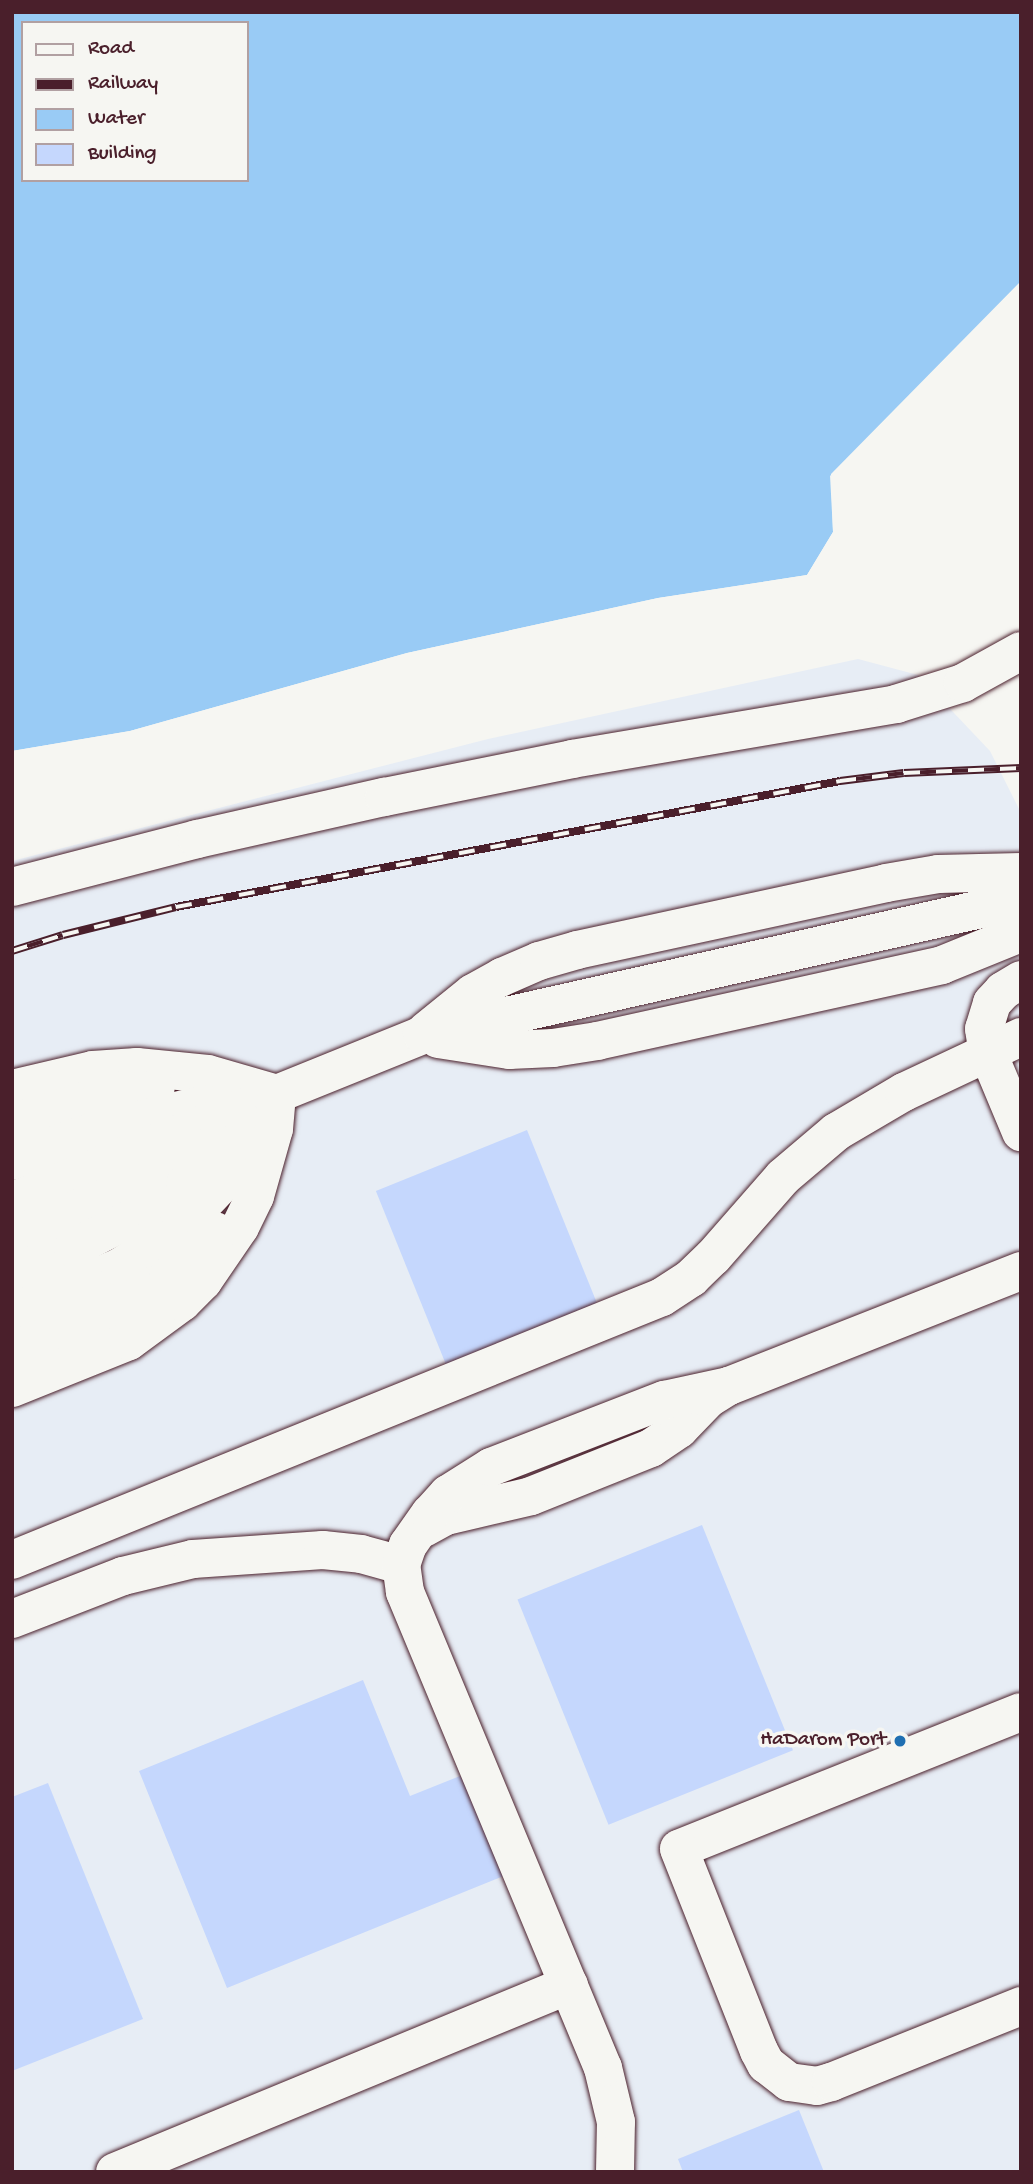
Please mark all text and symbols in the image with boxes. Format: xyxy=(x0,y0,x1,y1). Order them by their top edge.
legend xyxy=(21,21,248,182)
text: Road xyxy=(88,37,134,62)
text: Railway xyxy=(88,72,158,97)
text: Water xyxy=(88,107,144,132)
text: Building xyxy=(88,142,157,167)
place label: HaDarom Port xyxy=(760,1728,886,1754)
marker: HaDarom Port xyxy=(892,1733,908,1749)

